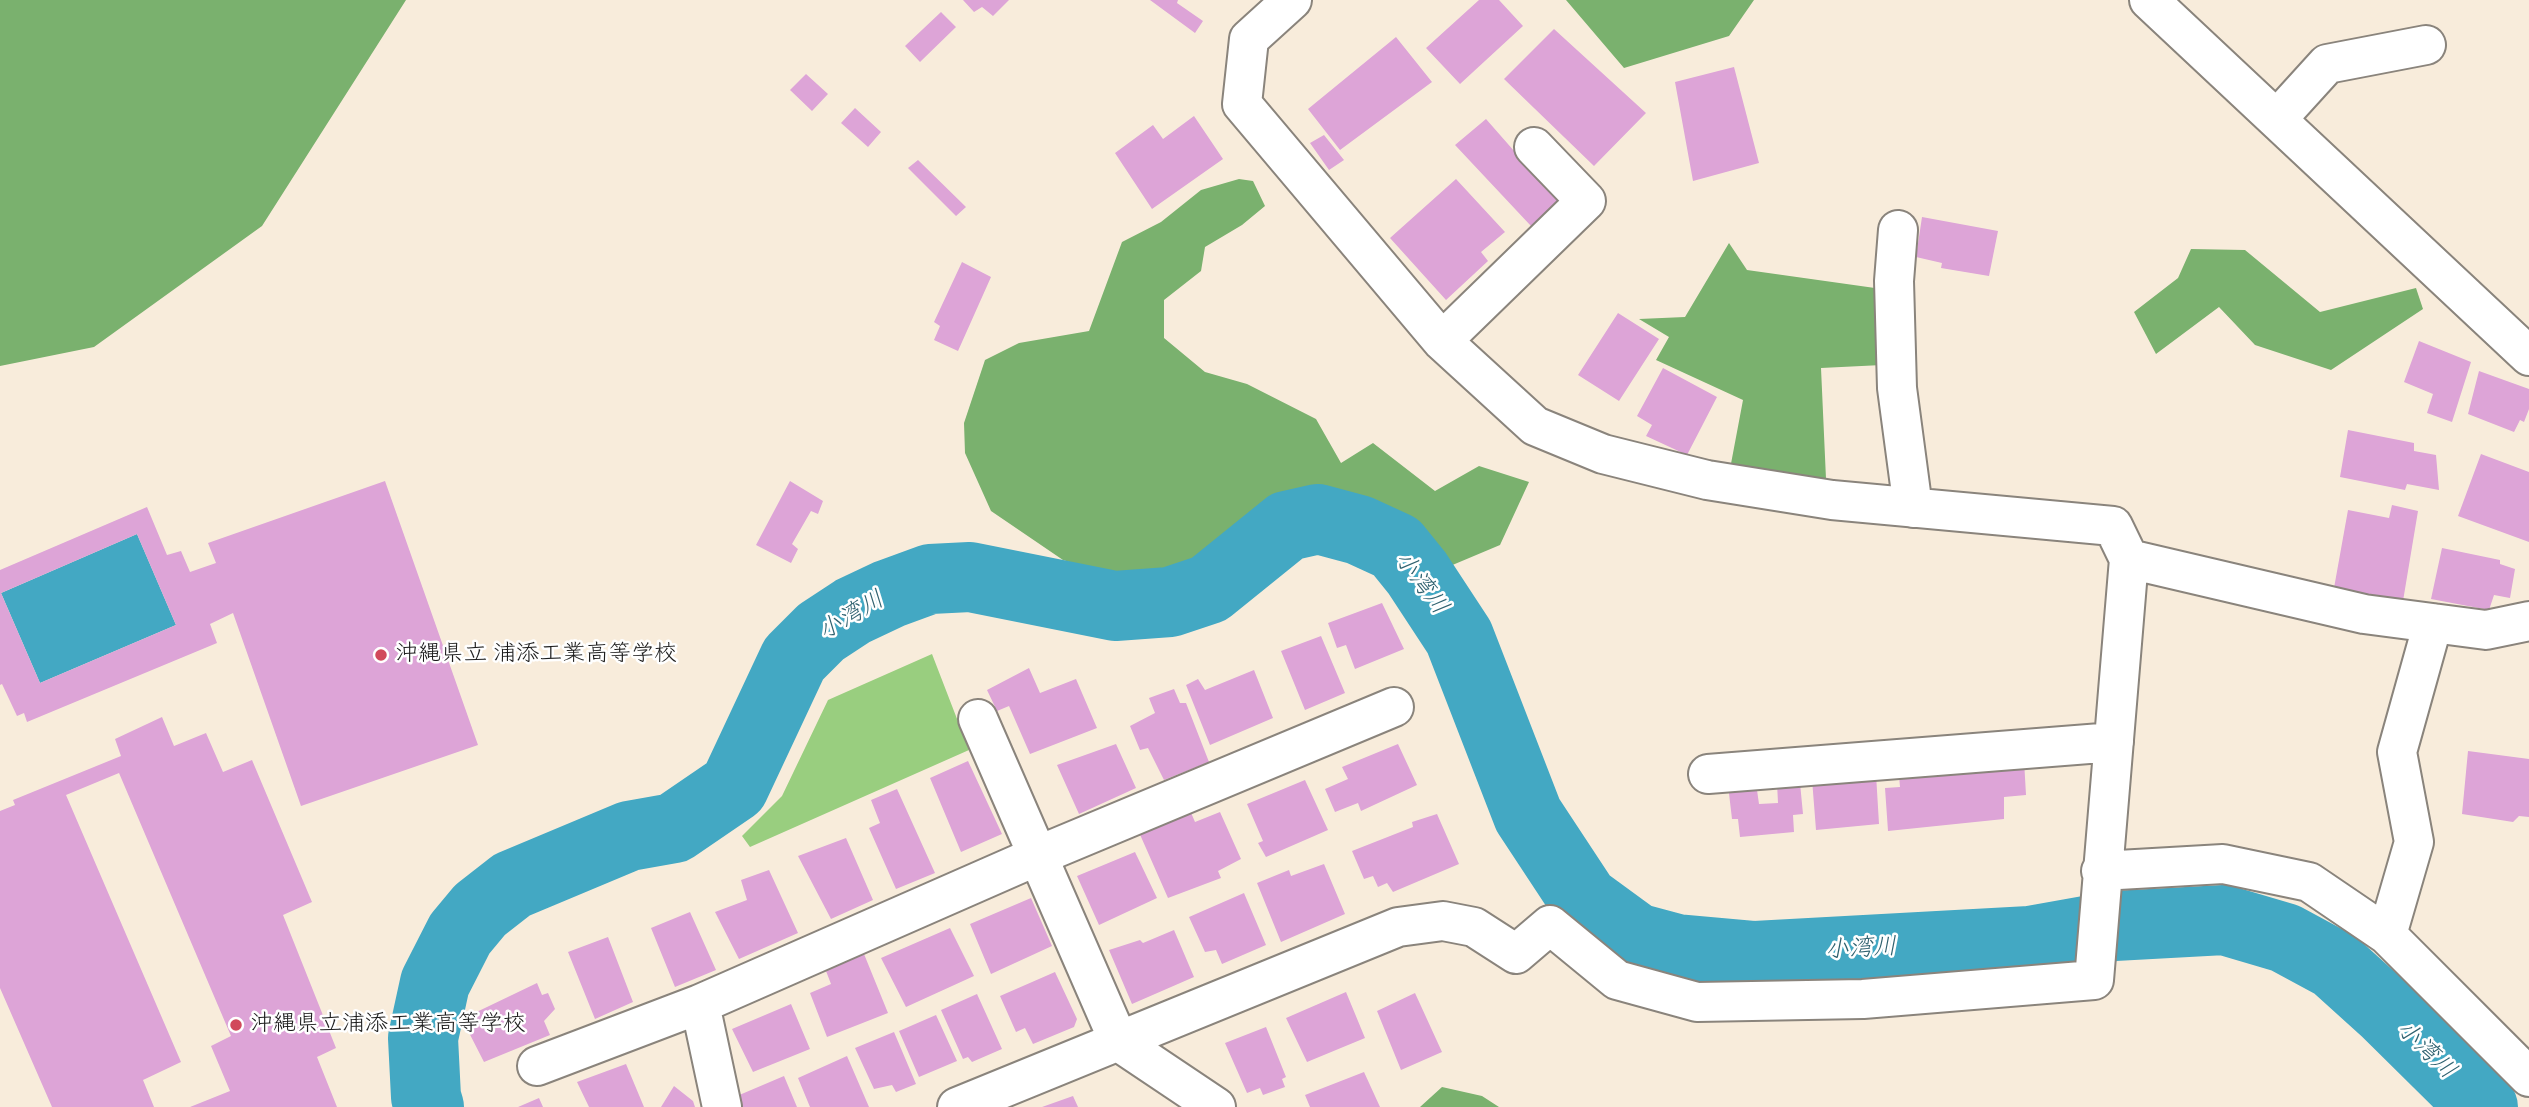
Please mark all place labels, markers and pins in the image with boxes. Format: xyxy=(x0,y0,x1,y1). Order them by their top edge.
place label: 沖縄県立 浦添工業高等学校 xyxy=(395,641,677,669)
marker: 沖縄県立 浦添工業高等学校 xyxy=(373,647,389,663)
place label: 沖縄県立浦添工業高等学校 xyxy=(250,1011,526,1039)
marker: 沖縄県立浦添工業高等学校 xyxy=(228,1017,244,1033)

